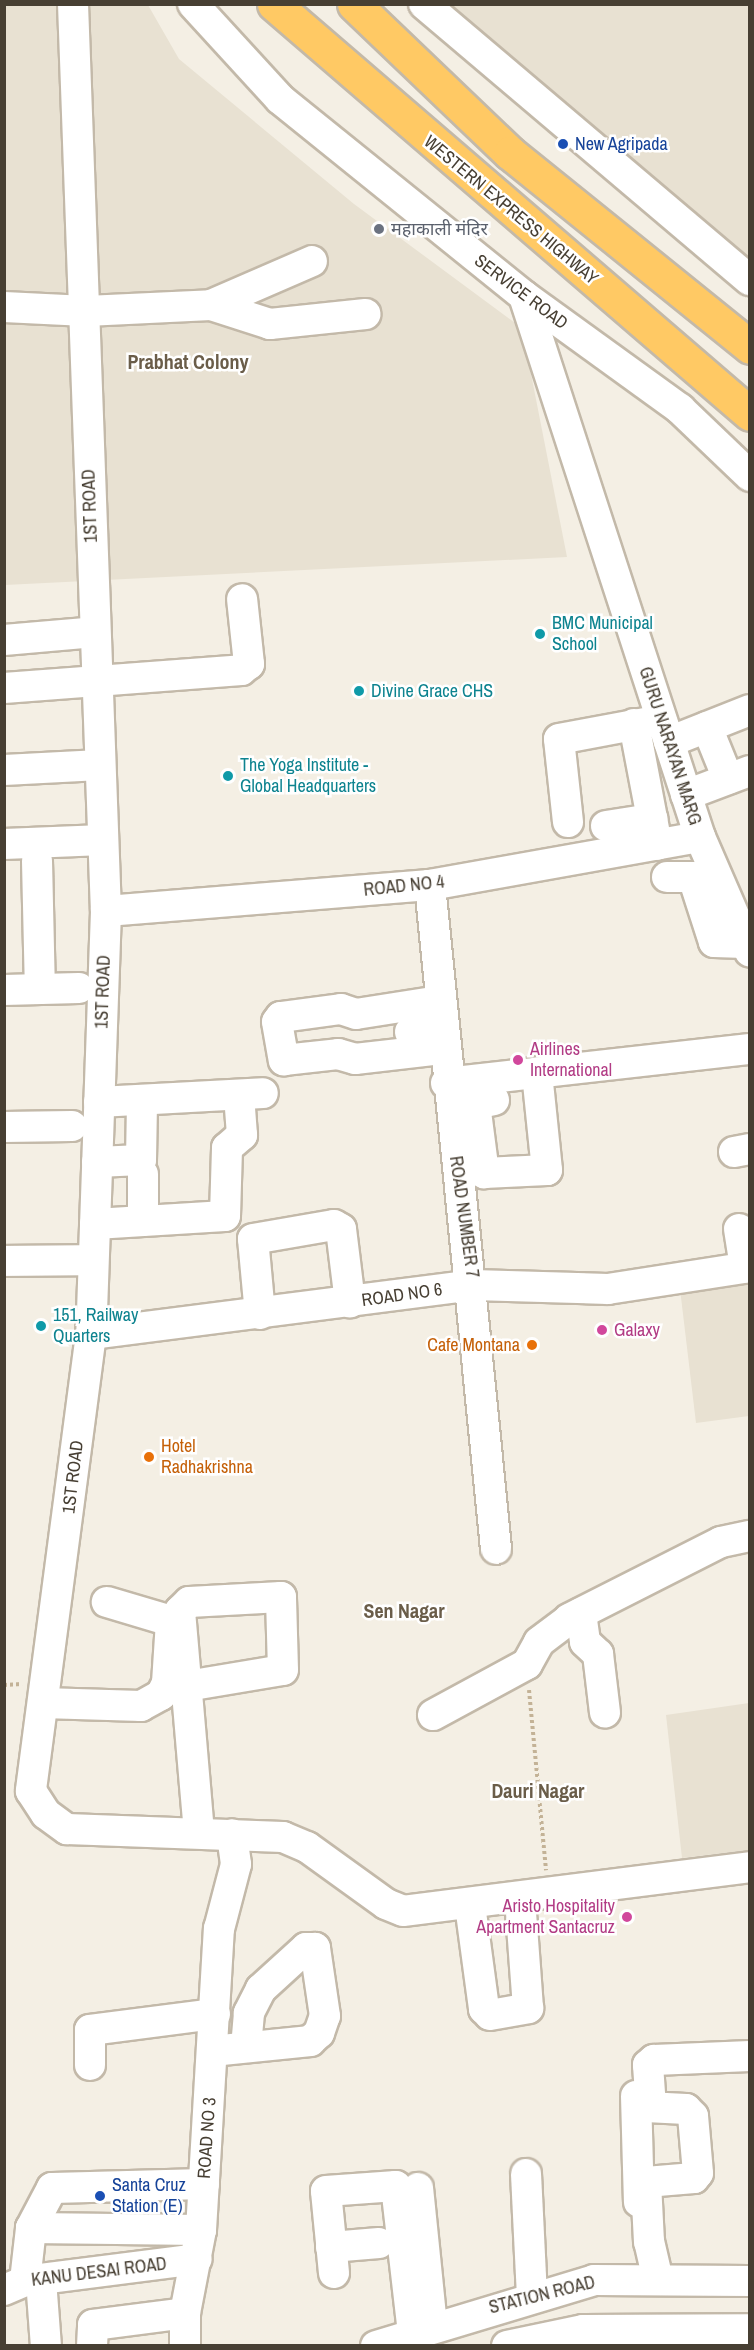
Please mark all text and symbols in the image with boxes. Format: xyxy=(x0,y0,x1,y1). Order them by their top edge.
street label: WESTERN EXPRESS HIGHWAY xyxy=(420,131,602,289)
place label: New Agripada xyxy=(575,133,669,155)
marker: New Agripada xyxy=(556,137,570,151)
place label: महाकाली मंदिर xyxy=(391,218,488,240)
marker: महाकाली मंदिर xyxy=(372,222,386,236)
street label: SERVICE ROAD xyxy=(470,250,572,334)
district label: Prabhat Colony xyxy=(127,349,249,373)
street label: 1ST ROAD xyxy=(78,469,102,543)
place label: BMC Municipal School xyxy=(552,613,653,656)
marker: BMC Municipal School xyxy=(533,627,547,641)
street label: GURU NARAYAN MARG xyxy=(634,664,706,828)
place label: Divine Grace CHS xyxy=(371,680,493,702)
marker: Divine Grace CHS xyxy=(352,684,366,698)
place label: The Yoga Institute - Global Headquarters xyxy=(240,755,376,798)
marker: The Yoga Institute - Global Headquarters xyxy=(221,769,235,783)
street label: ROAD NO 4 xyxy=(362,871,446,901)
street label: 1ST ROAD xyxy=(91,955,115,1029)
place label: Airlines International xyxy=(530,1039,612,1082)
marker: Airlines International xyxy=(511,1053,525,1067)
street label: ROAD NUMBER 7 xyxy=(445,1155,483,1279)
street label: ROAD NO 6 xyxy=(360,1279,444,1311)
place label: 151, Railway Quarters xyxy=(53,1305,138,1348)
marker: 151, Railway Quarters xyxy=(34,1319,48,1333)
place label: Galaxy xyxy=(614,1319,660,1341)
marker: Galaxy xyxy=(595,1323,609,1337)
place label: Cafe Montana xyxy=(427,1334,520,1356)
marker: Cafe Montana xyxy=(525,1338,539,1352)
place label: Hotel Radhakrishna xyxy=(161,1436,253,1478)
street label: 1ST ROAD xyxy=(58,1439,88,1515)
marker: Hotel Radhakrishna xyxy=(142,1450,156,1464)
district label: Sen Nagar xyxy=(363,1598,445,1622)
district label: Dauri Nagar xyxy=(492,1778,584,1802)
place label: Aristo Hospitality Apartment Santacruz xyxy=(476,1896,615,1938)
marker: Aristo Hospitality Apartment Santacruz xyxy=(620,1910,634,1924)
street label: ROAD NO 3 xyxy=(193,2097,221,2179)
place label: Santa Cruz Station (E) xyxy=(112,2175,186,2218)
marker: Santa Cruz Station (E) xyxy=(93,2189,107,2203)
street label: KANU DESAI ROAD xyxy=(30,2253,168,2291)
street label: STATION ROAD xyxy=(487,2271,597,2319)

